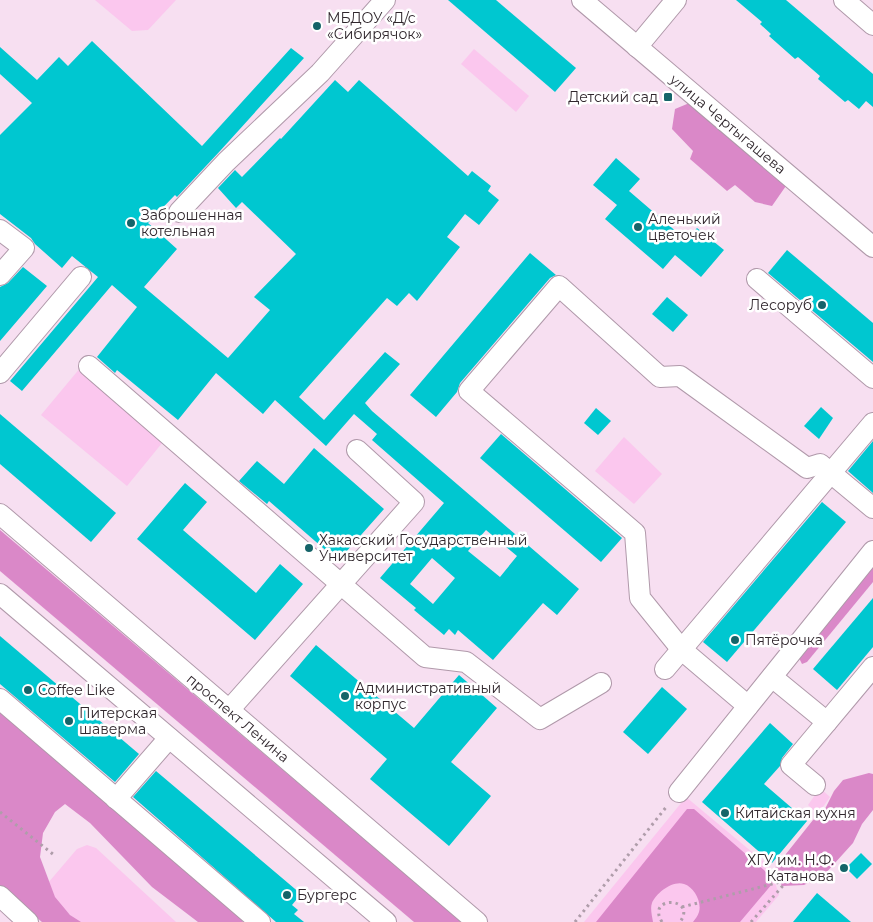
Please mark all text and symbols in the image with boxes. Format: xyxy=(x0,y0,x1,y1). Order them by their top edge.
place label: МБДОУ «Д/с «Сибирячок» xyxy=(327,9,422,43)
marker: МБДОУ «Д/с «Сибирячок» xyxy=(311,20,323,32)
street label: улица Чертыгашева xyxy=(665,70,790,178)
place label: Детский сад xyxy=(568,88,658,106)
marker: Детский сад xyxy=(662,91,674,103)
place label: Заброшенная котельная xyxy=(141,206,243,240)
place label: Аленький цветочек xyxy=(648,210,721,244)
marker: Заброшенная котельная xyxy=(125,217,137,229)
marker: Аленький цветочек xyxy=(632,221,644,233)
place label: Лесоруб xyxy=(749,296,812,314)
marker: Лесоруб xyxy=(816,299,828,311)
place label: Хакасский Государственный Университет xyxy=(319,531,527,565)
marker: Хакасский Государственный Университет xyxy=(303,542,315,554)
place label: Пятёрочка xyxy=(745,631,823,649)
marker: Пятёрочка xyxy=(729,634,741,646)
street label: проспект Ленина xyxy=(183,670,293,766)
place label: Административный корпус xyxy=(355,679,501,713)
place label: Coffee Like xyxy=(38,681,115,699)
marker: Coffee Like xyxy=(22,684,34,696)
marker: Административный корпус xyxy=(339,690,351,702)
place label: Питерская шаверма xyxy=(79,704,157,738)
marker: Питерская шаверма xyxy=(63,715,75,727)
place label: Китайская кухня xyxy=(735,804,856,822)
marker: Китайская кухня xyxy=(719,807,731,819)
place label: ХГУ им. Н.Ф. Катанова xyxy=(747,851,834,885)
marker: ХГУ им. Н.Ф. Катанова xyxy=(838,862,850,874)
place label: Бургерс xyxy=(297,886,357,904)
marker: Бургерс xyxy=(281,889,293,901)

